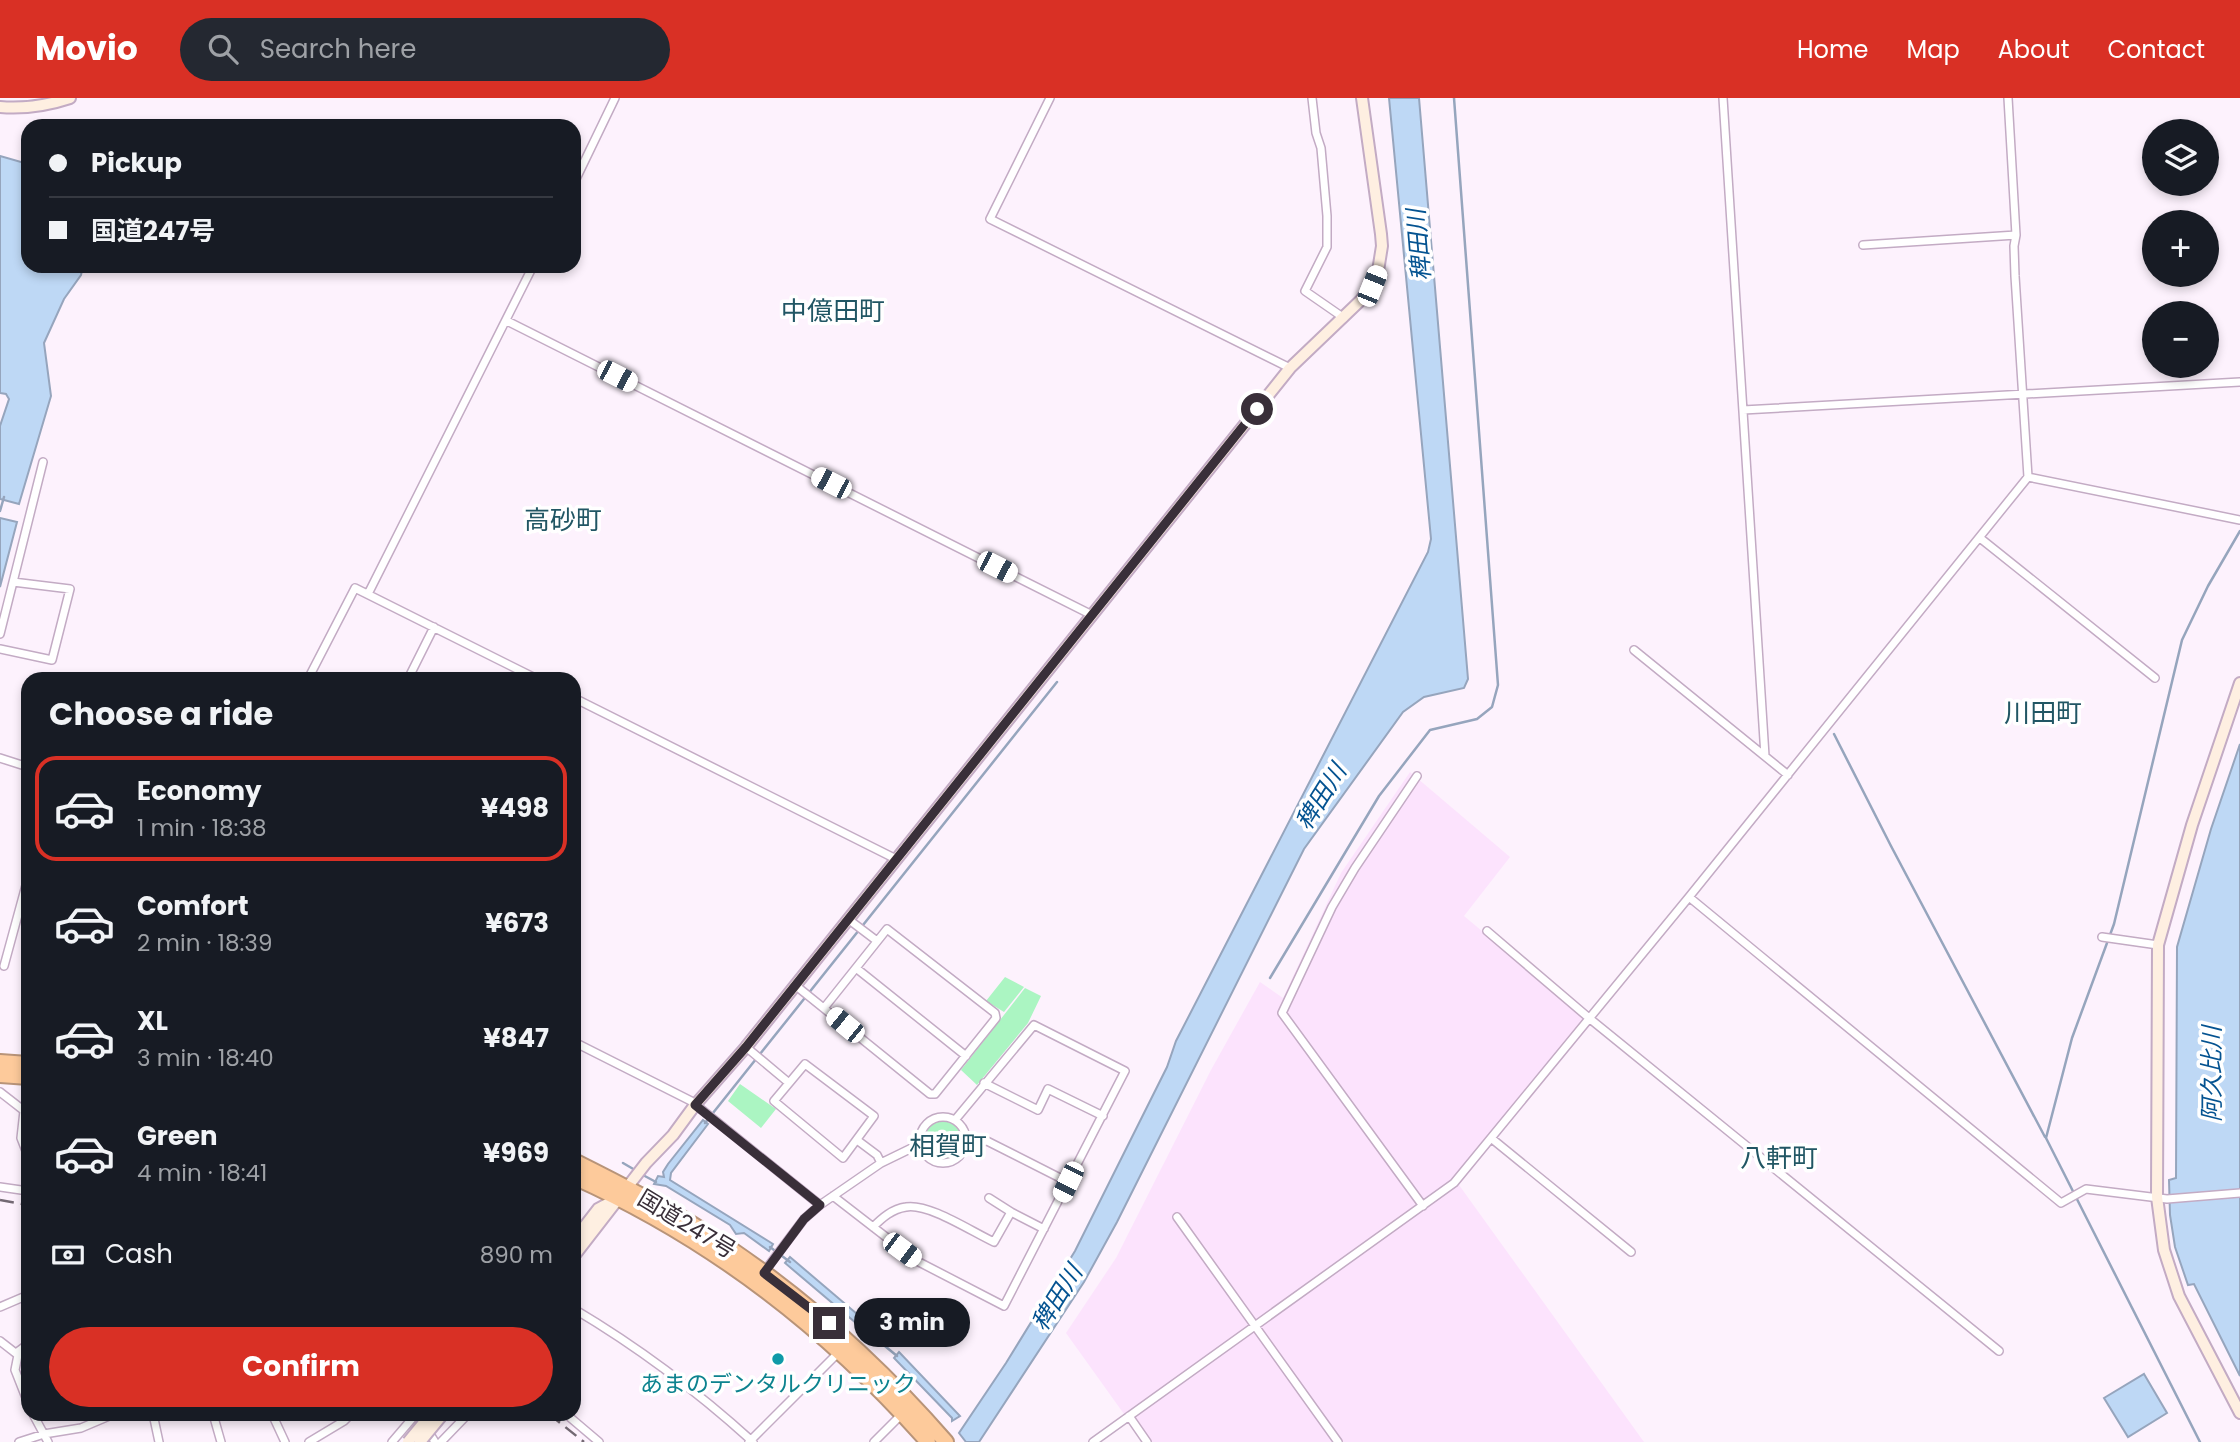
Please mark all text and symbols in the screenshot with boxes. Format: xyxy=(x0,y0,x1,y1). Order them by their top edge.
search box xyxy=(180,18,670,81)
text: Movio xyxy=(35,25,138,72)
icon: search xyxy=(204,30,242,68)
text: Search here xyxy=(260,31,416,67)
text: Home xyxy=(1797,33,1869,66)
text: Map xyxy=(1907,33,1960,66)
text: About xyxy=(1998,33,2069,66)
text: Contact xyxy=(2107,33,2205,66)
map controls xyxy=(2142,119,2219,378)
button: layers xyxy=(2142,119,2219,196)
text: Pickup xyxy=(91,145,182,181)
water label: 稗田川 xyxy=(1399,205,1438,282)
button: + xyxy=(2142,210,2219,287)
text: 国道247号 xyxy=(91,213,215,249)
car xyxy=(1355,263,1390,309)
district label: 中億田町 xyxy=(781,293,885,329)
button: − xyxy=(2142,301,2219,378)
car xyxy=(594,357,641,395)
route start xyxy=(1241,393,1273,425)
car xyxy=(808,464,855,502)
district label: 高砂町 xyxy=(524,502,602,538)
car xyxy=(974,548,1021,586)
text: Choose a ride xyxy=(49,691,273,736)
district label: 川田町 xyxy=(2004,695,2082,731)
water label: 稗田川 xyxy=(1288,755,1355,836)
text: Economy xyxy=(137,773,261,809)
icon: car xyxy=(53,777,116,840)
text: ¥498 xyxy=(481,790,549,826)
text: 1 min · 18:38 xyxy=(137,812,267,844)
text: Comfort xyxy=(137,888,249,924)
icon: car xyxy=(53,892,116,955)
text: ¥673 xyxy=(485,905,549,941)
text: 2 min · 18:39 xyxy=(137,927,272,959)
text: XL xyxy=(137,1003,168,1039)
car xyxy=(823,1004,868,1046)
icon: car xyxy=(53,1007,116,1070)
text: ¥847 xyxy=(483,1020,549,1056)
water label: 阿久比川 xyxy=(2195,1023,2228,1122)
text: 3 min · 18:40 xyxy=(137,1042,274,1074)
text: Green xyxy=(137,1118,218,1154)
icon: car xyxy=(53,1122,116,1185)
district label: 相賀町 xyxy=(909,1128,987,1164)
text: ¥969 xyxy=(483,1135,549,1171)
district label: 八軒町 xyxy=(1740,1140,1818,1176)
text: 4 min · 18:41 xyxy=(137,1157,267,1189)
car xyxy=(1050,1159,1087,1205)
street label: 国道247号 xyxy=(632,1182,742,1266)
car xyxy=(879,1229,926,1271)
icon: cash xyxy=(49,1236,87,1274)
text: Cash xyxy=(105,1236,173,1272)
text: 890 m xyxy=(480,1239,553,1271)
water label: 稗田川 xyxy=(1024,1256,1091,1337)
callout: 3 min xyxy=(854,1298,969,1348)
text: 3 min xyxy=(879,1306,945,1338)
route end xyxy=(813,1307,845,1339)
button: Confirm xyxy=(49,1327,553,1407)
marker: あまのデンタルクリニック xyxy=(770,1351,786,1367)
place label: あまのデンタルクリニック xyxy=(640,1368,916,1400)

